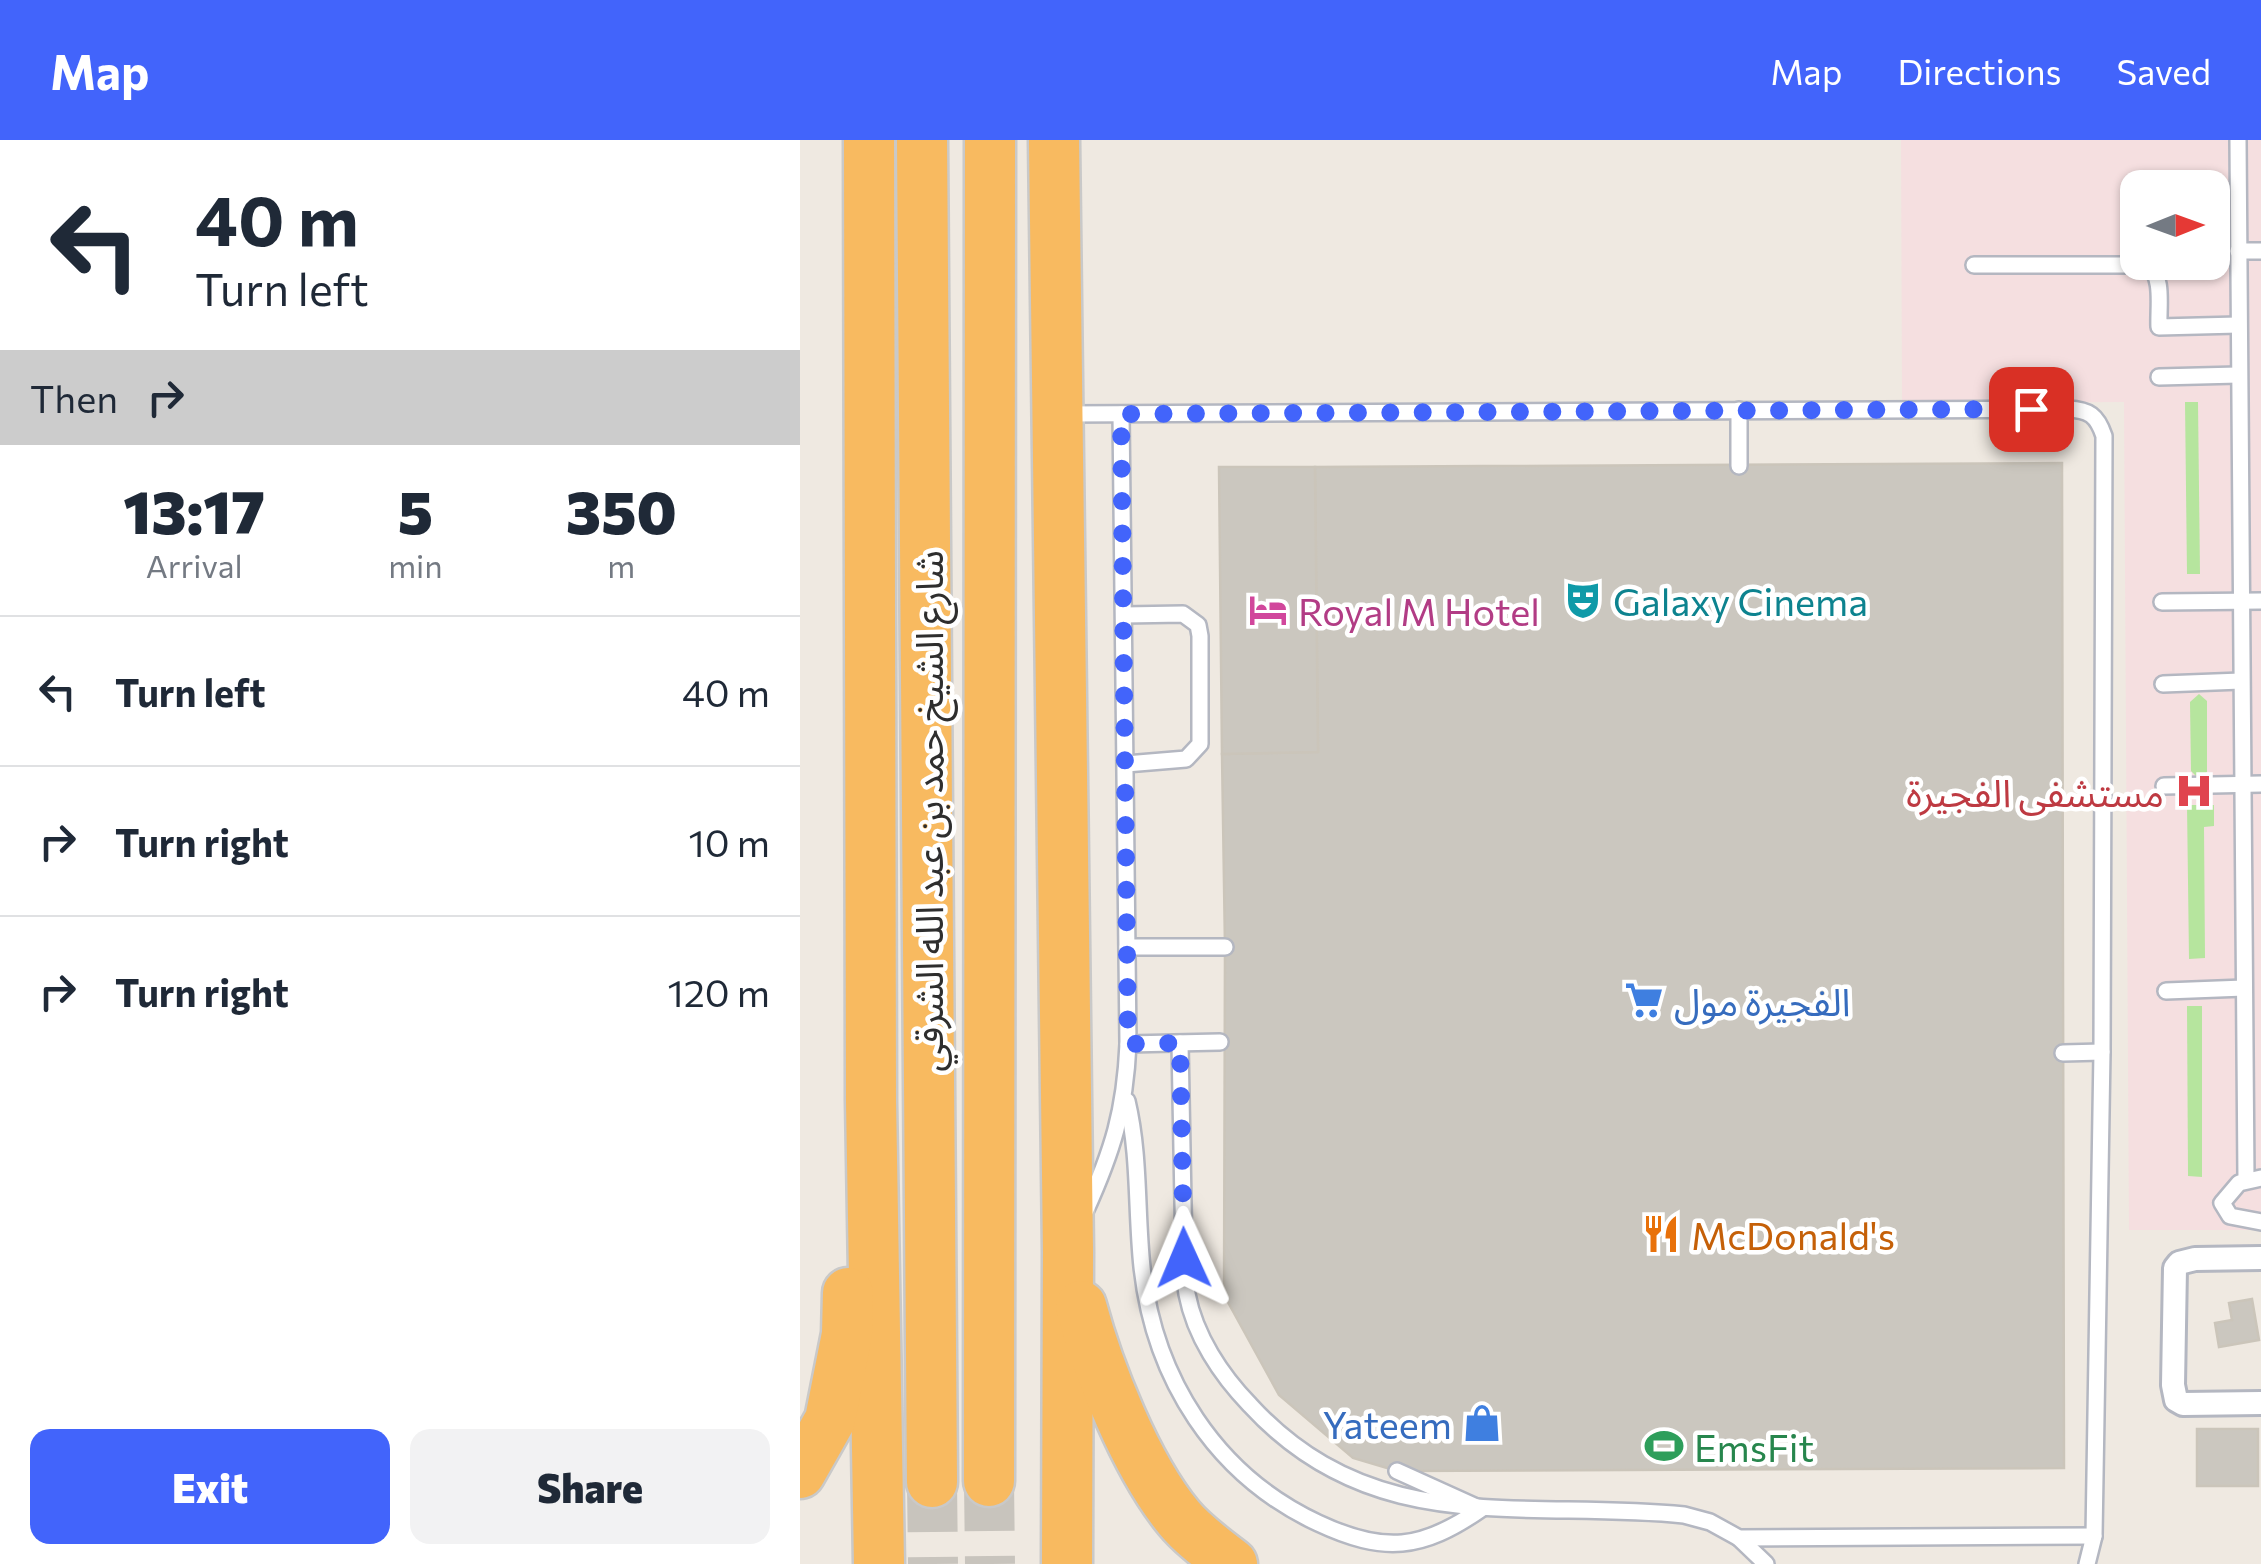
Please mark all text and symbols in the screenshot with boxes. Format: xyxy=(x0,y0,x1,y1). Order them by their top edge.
text: Map xyxy=(50,41,149,100)
text: Map xyxy=(1770,49,1842,92)
text: Directions xyxy=(1897,49,2062,92)
text: Saved xyxy=(2117,49,2211,92)
north arrow xyxy=(2120,170,2230,280)
map controls xyxy=(2120,170,2230,280)
text: 40 m xyxy=(195,175,359,260)
icon: left xyxy=(30,180,160,310)
text: Turn left xyxy=(195,260,369,315)
pin xyxy=(1989,367,2074,452)
icon: right xyxy=(138,370,193,425)
text: Then xyxy=(30,374,118,421)
icon: arrive xyxy=(2004,382,2059,437)
text: 13:17 xyxy=(123,473,265,546)
text: 5 xyxy=(398,473,433,546)
text: 350 xyxy=(566,473,677,546)
text: Arrival xyxy=(146,545,243,585)
text: min xyxy=(388,545,443,585)
text: m xyxy=(607,545,635,585)
street label: شارع الشيخ حمد بن عبد الله الشرقي xyxy=(904,550,958,1072)
place label: Galaxy Cinema xyxy=(1613,577,1868,624)
theatre icon: Galaxy Cinema xyxy=(1562,579,1604,621)
place label: Royal M Hotel xyxy=(1298,587,1540,634)
hotel icon: Royal M Hotel xyxy=(1247,589,1289,631)
icon: left xyxy=(30,664,85,719)
text: Turn left xyxy=(115,668,266,715)
text: 40 m xyxy=(682,668,770,715)
place label: مستشفى الفجيرة xyxy=(1906,768,2164,816)
hospital icon: مستشفى الفجيرة xyxy=(2173,770,2215,812)
icon: right xyxy=(30,814,85,869)
text: Turn right xyxy=(115,818,289,865)
text: 10 m xyxy=(689,818,770,865)
icon: right xyxy=(30,964,85,1019)
text: Turn right xyxy=(115,968,289,1015)
text: 120 m xyxy=(668,968,770,1015)
place label: الفجيرة مول xyxy=(1674,977,1851,1025)
supermarket icon: الفجيرة مول xyxy=(1623,979,1665,1021)
position arrow xyxy=(1132,1206,1236,1310)
place label: McDonald's xyxy=(1691,1211,1895,1258)
restaurant icon: McDonald's xyxy=(1640,1213,1682,1255)
place label: Yateem xyxy=(1323,1400,1452,1447)
shop icon: Yateem xyxy=(1461,1402,1503,1444)
place label: EmsFit xyxy=(1694,1423,1814,1470)
sports icon: EmsFit xyxy=(1643,1425,1685,1467)
button: Exit xyxy=(30,1429,390,1544)
button: Share xyxy=(410,1429,770,1544)

